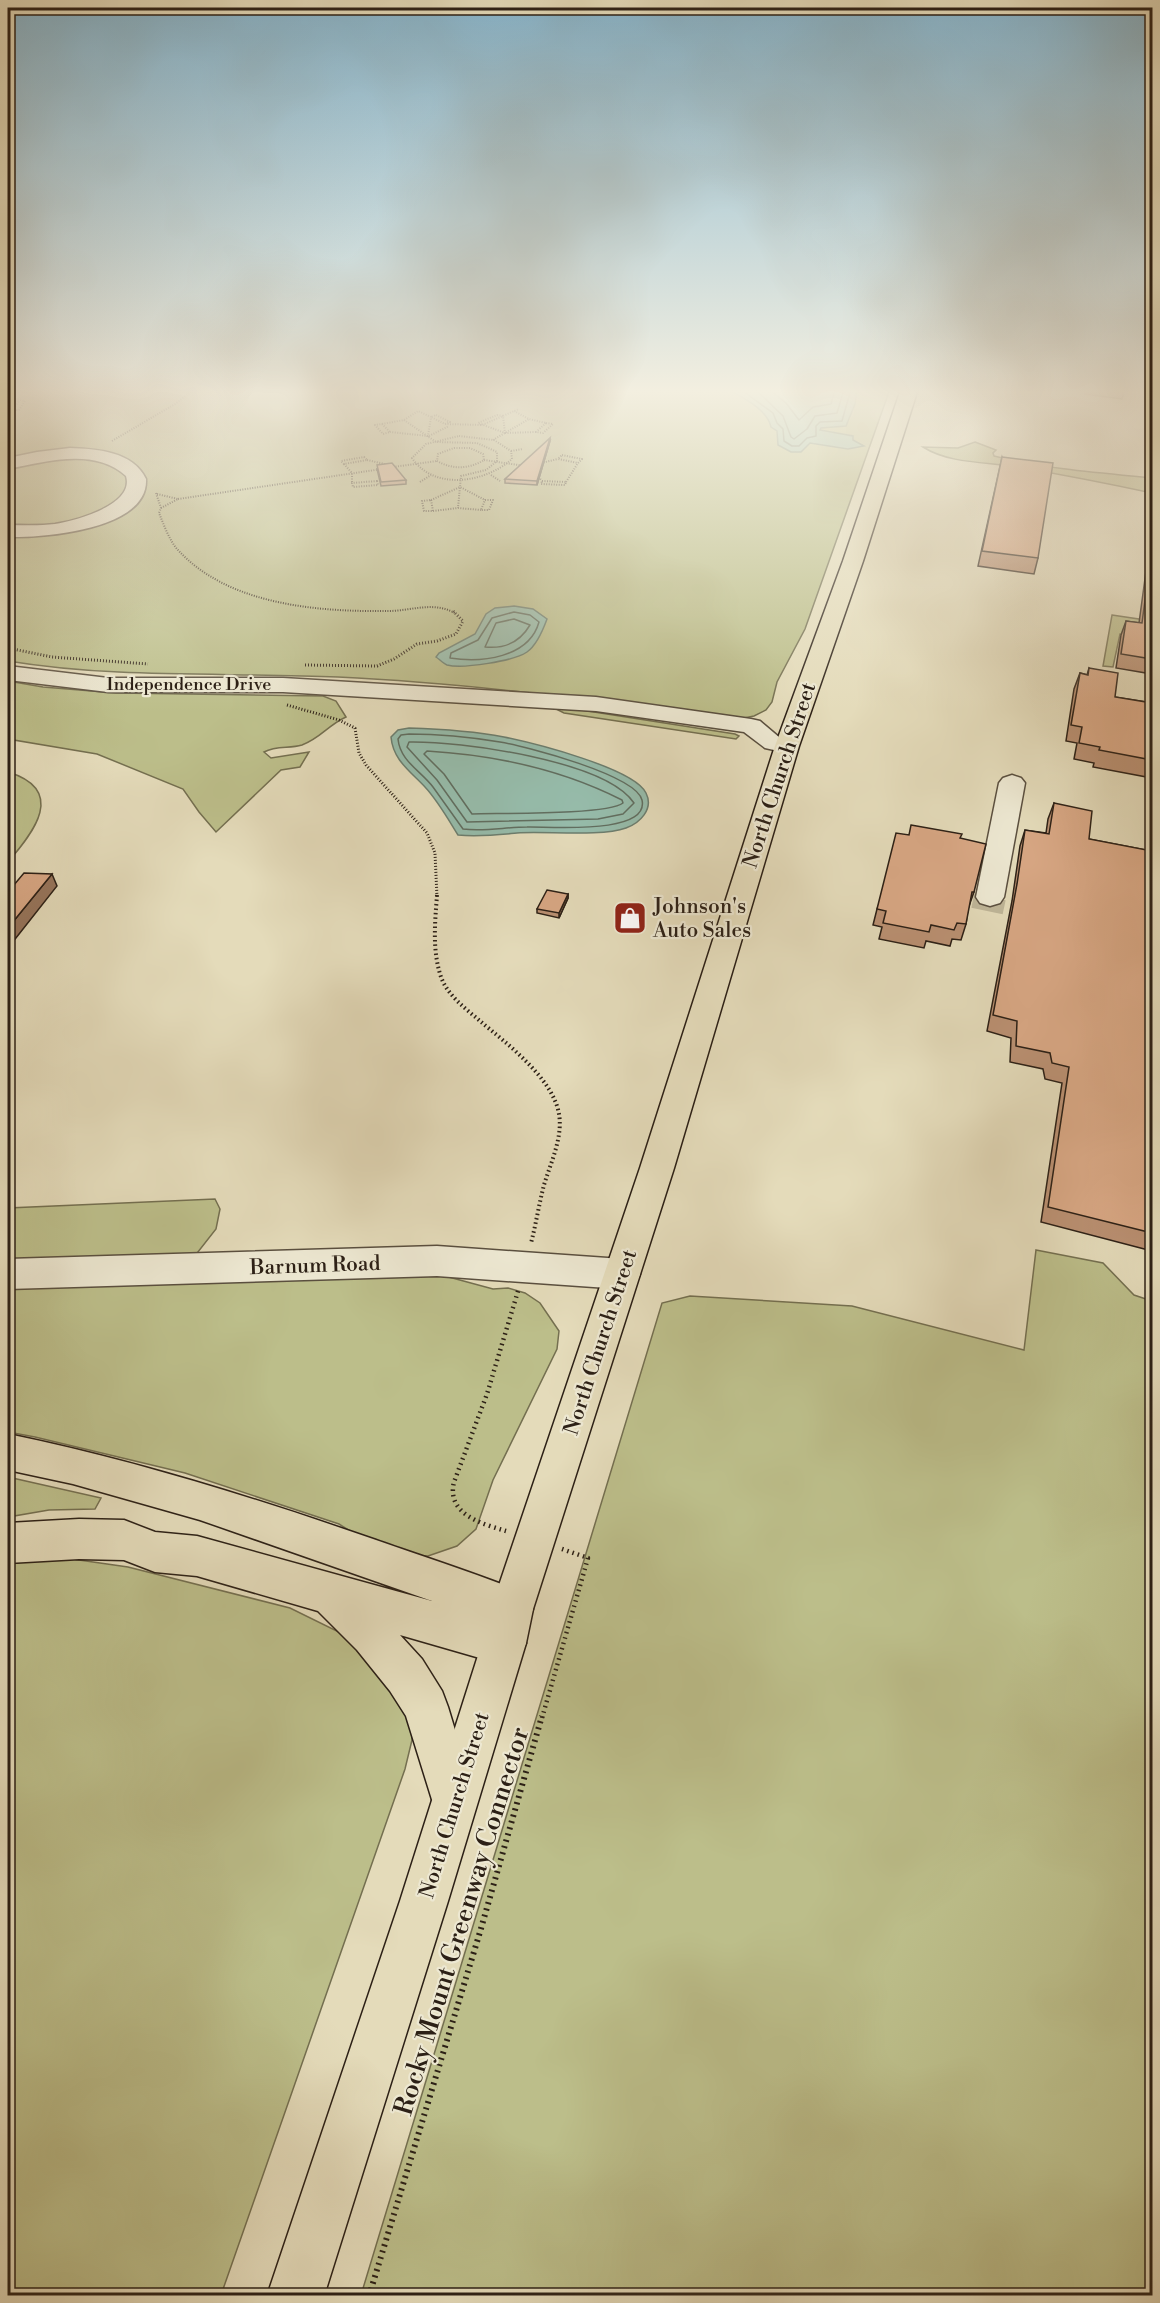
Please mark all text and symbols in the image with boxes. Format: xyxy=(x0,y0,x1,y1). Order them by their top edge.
street label: Independence Drive xyxy=(107,673,271,696)
street label: North Church Street xyxy=(738,679,822,871)
place label: Johnson's Auto Sales xyxy=(652,894,751,944)
shop icon: Johnson's Auto Sales xyxy=(612,900,648,936)
street label: North Church Street xyxy=(559,1246,643,1438)
street label: Barnum Road xyxy=(248,1251,381,1281)
street label: North Church Street xyxy=(414,1708,496,1902)
street label: Rocky Mount Greenway Connector xyxy=(388,1723,536,2119)

